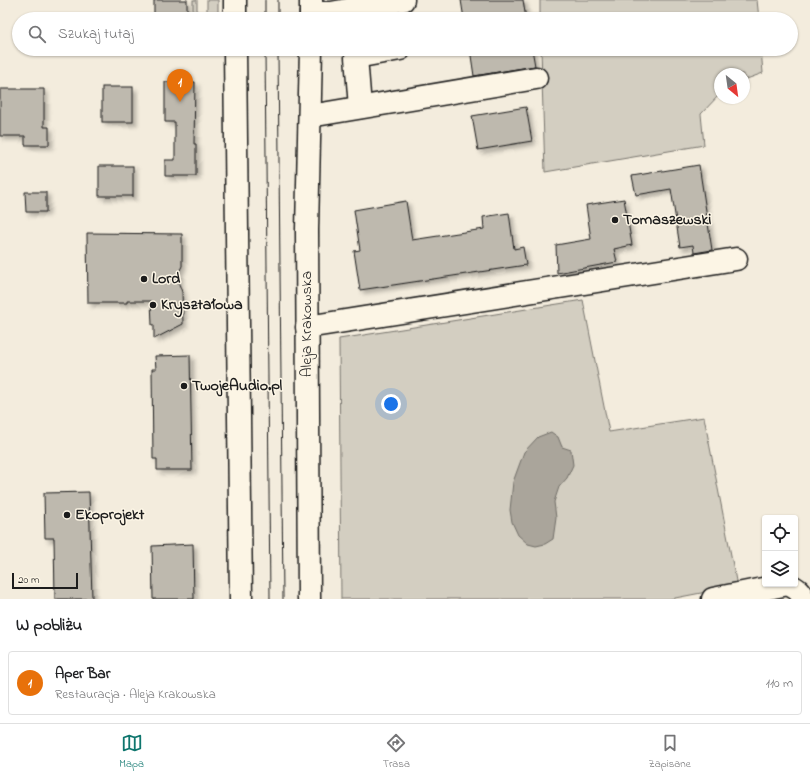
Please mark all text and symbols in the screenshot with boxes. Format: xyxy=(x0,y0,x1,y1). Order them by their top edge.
search box xyxy=(12,12,798,56)
icon: search xyxy=(26,23,48,45)
text: Szukaj tutaj xyxy=(58,23,134,45)
north arrow xyxy=(714,68,750,104)
pin: 1 xyxy=(167,69,193,102)
place label: Tomaszewski xyxy=(623,208,712,232)
marker: Tomaszewski xyxy=(610,215,620,225)
place label: Lord xyxy=(152,267,180,291)
street label: Aleja Krakowska xyxy=(295,271,319,377)
marker: Lord xyxy=(139,274,149,284)
place label: Kryształowa xyxy=(161,293,243,318)
marker: Kryształowa xyxy=(148,300,158,310)
place label: TwojeAudio.pl xyxy=(192,374,283,398)
marker: TwojeAudio.pl xyxy=(179,381,189,391)
your location xyxy=(381,394,401,414)
place label: Ekoprojekt xyxy=(75,503,145,527)
marker: Ekoprojekt xyxy=(62,510,72,520)
map controls xyxy=(762,515,798,587)
button: locate xyxy=(762,515,798,551)
button: layers xyxy=(762,551,798,587)
scale bar xyxy=(12,571,78,590)
text: 20 m xyxy=(18,572,40,588)
text: W pobliżu xyxy=(16,613,82,638)
text: Aper Bar xyxy=(55,663,110,685)
text: 1 xyxy=(28,674,32,693)
text: 110 m xyxy=(766,674,793,693)
text: Restauracja · Aleja Krakowska xyxy=(55,685,216,704)
tab: Mapa xyxy=(119,732,144,772)
tab: Trasa xyxy=(383,732,410,772)
tab: Zapisane xyxy=(649,732,691,772)

